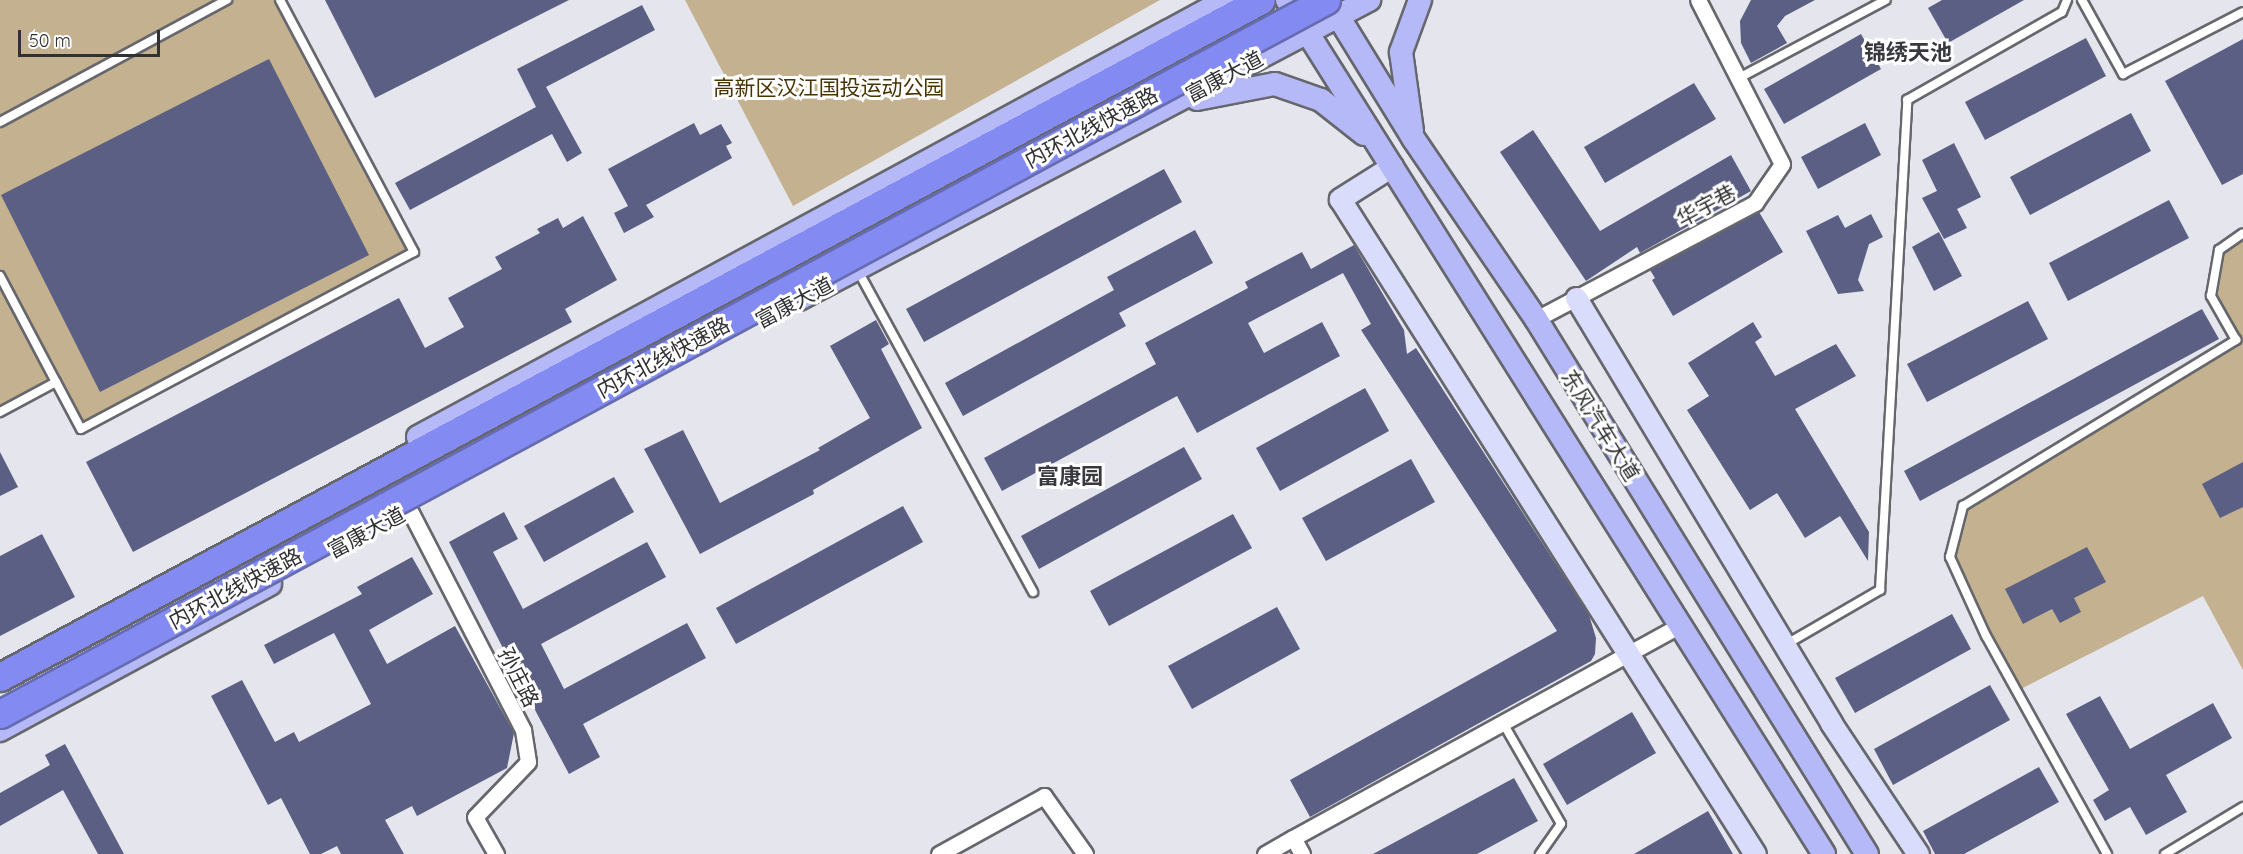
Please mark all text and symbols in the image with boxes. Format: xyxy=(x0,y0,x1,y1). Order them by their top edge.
scale bar xyxy=(21,18,164,56)
text: 50 m xyxy=(29,29,71,52)
district label: 锦绣天池 xyxy=(1864,40,1952,66)
street label: 富康大道 xyxy=(1181,45,1267,107)
park label: 高新区汉江国投运动公园 xyxy=(714,74,944,100)
street label: 内环北线快速路 xyxy=(1020,81,1162,173)
street label: 华宇巷 xyxy=(1672,179,1740,231)
street label: 富康大道 xyxy=(751,271,837,333)
street label: 内环北线快速路 xyxy=(592,311,734,403)
street label: 东风汽车大道 xyxy=(1557,365,1645,485)
district label: 富康园 xyxy=(1037,464,1103,490)
street label: 富康大道 xyxy=(323,501,409,563)
street label: 内环北线快速路 xyxy=(164,542,306,634)
street label: 孙庄路 xyxy=(493,643,545,711)

